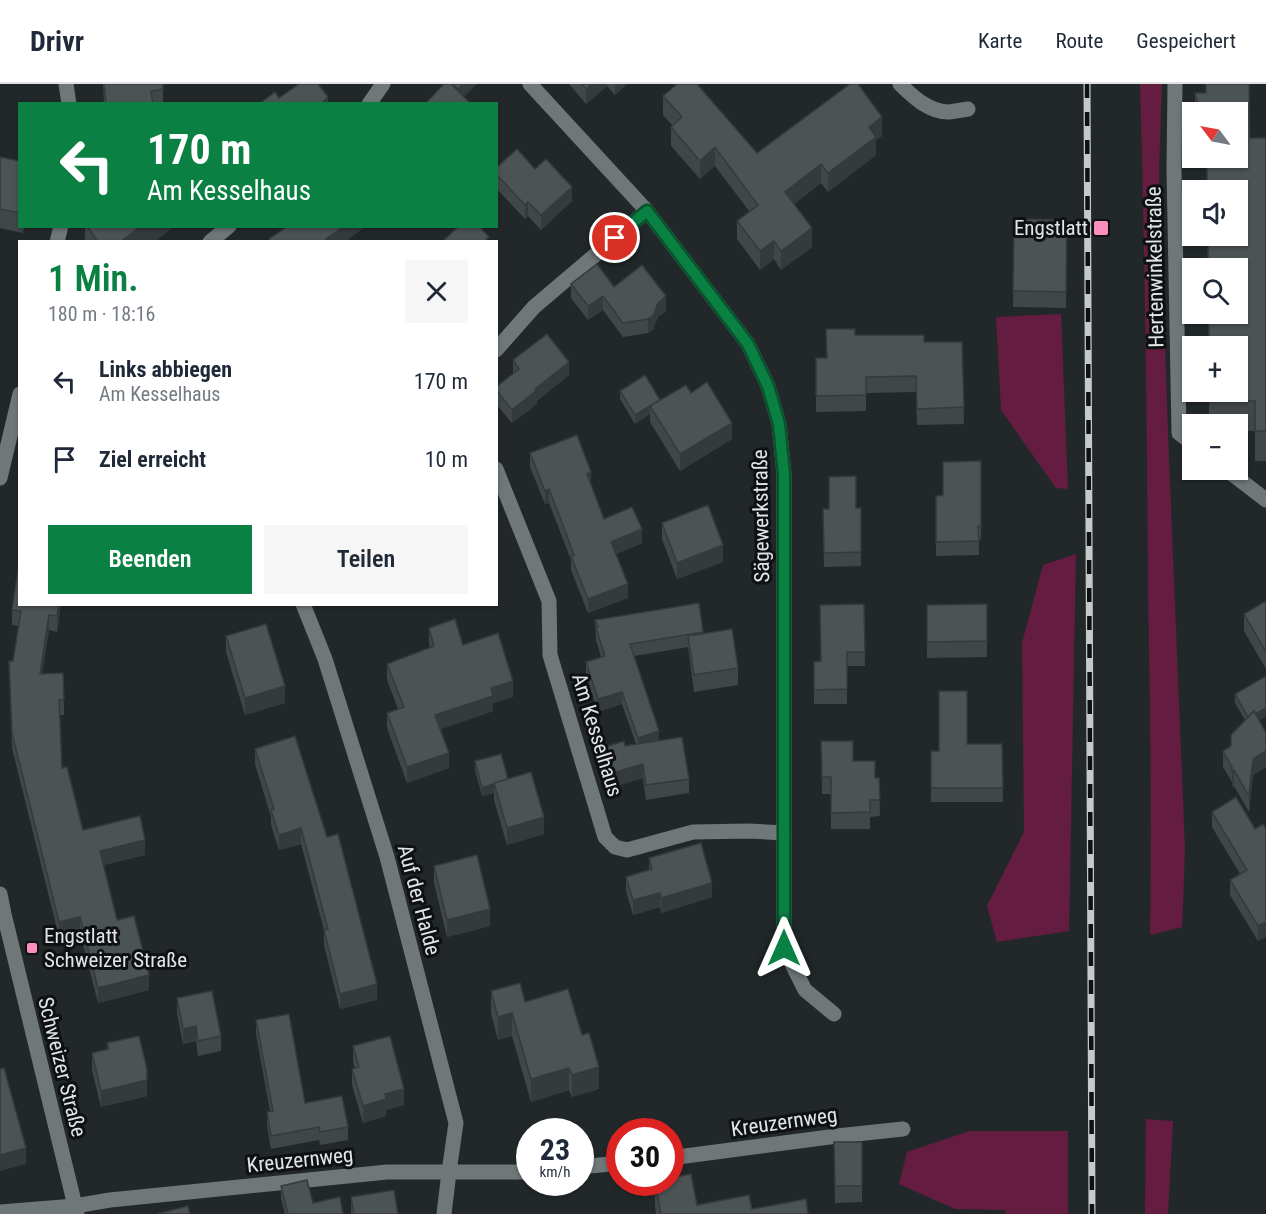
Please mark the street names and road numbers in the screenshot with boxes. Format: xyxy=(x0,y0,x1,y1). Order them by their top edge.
street label: Hertenwinkelstraße xyxy=(1142,186,1168,348)
street label: Sägewerkstraße xyxy=(748,449,774,583)
street label: Am Kesselhaus xyxy=(567,671,627,799)
street label: Auf der Halde xyxy=(393,842,445,958)
street label: Schweizer Straße xyxy=(33,995,91,1139)
street label: Kreuzernweg xyxy=(729,1103,839,1141)
street label: Kreuzernweg xyxy=(246,1142,354,1178)

